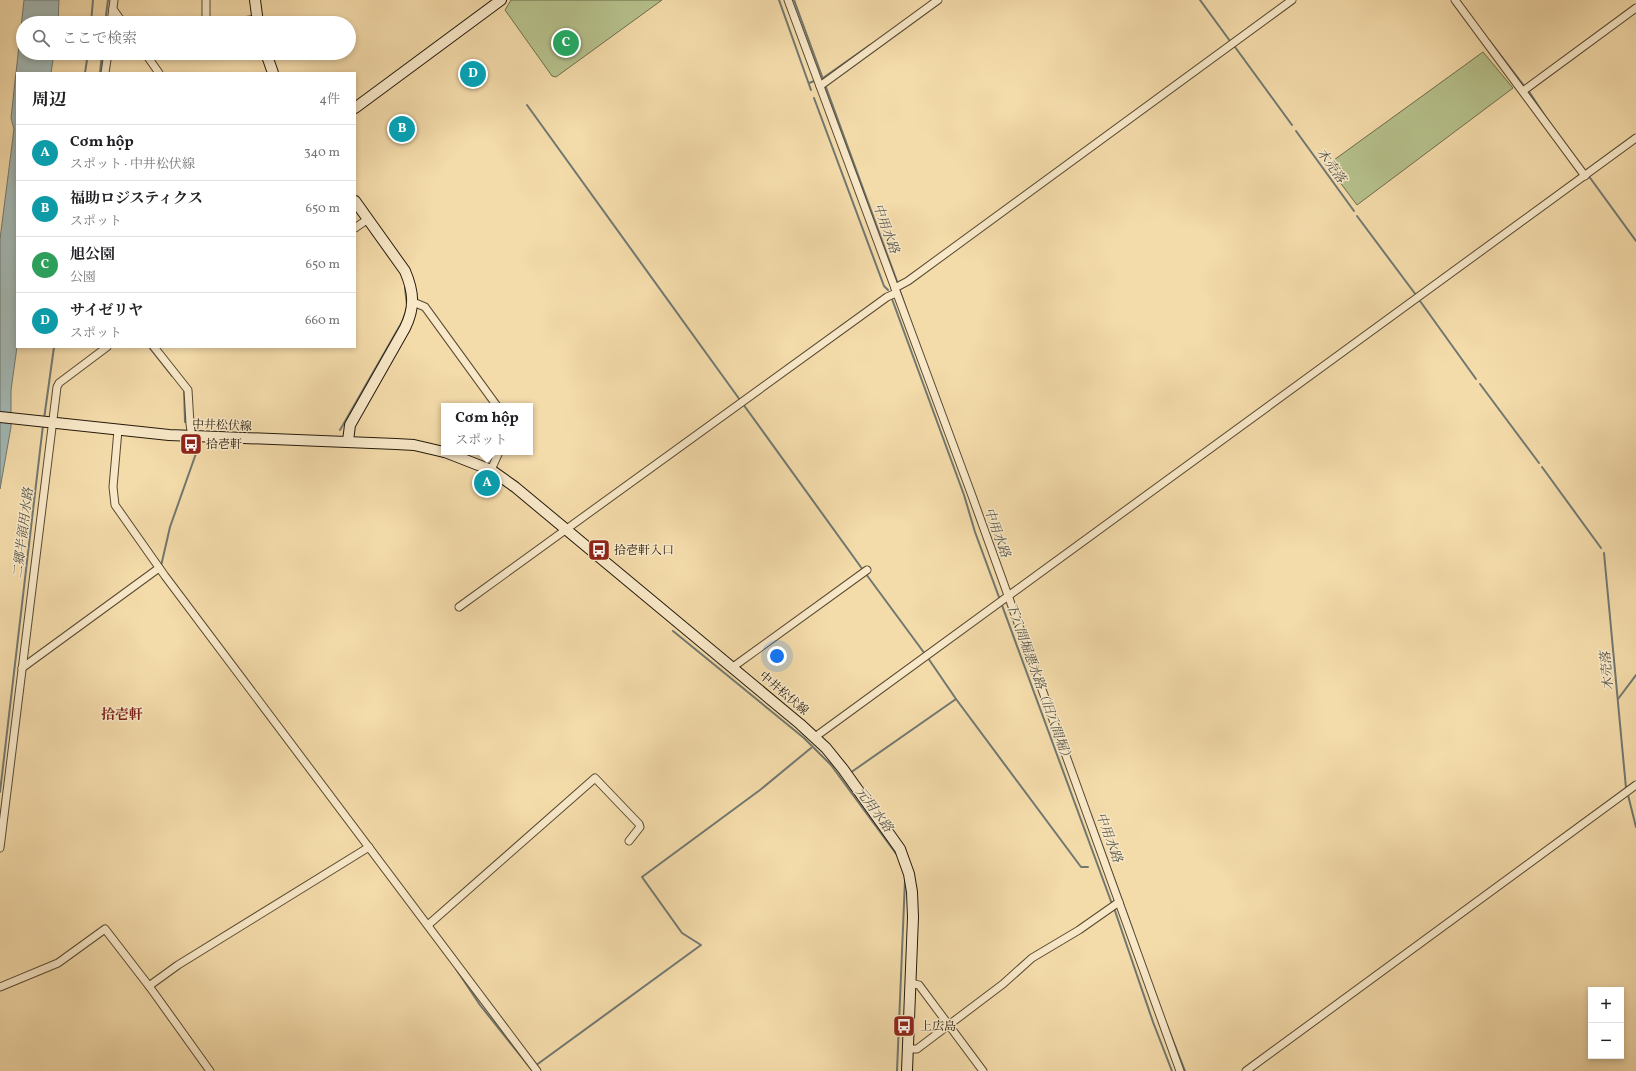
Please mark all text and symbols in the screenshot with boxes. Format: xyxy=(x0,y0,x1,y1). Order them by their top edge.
search box xyxy=(16,16,356,60)
icon: search xyxy=(30,27,52,49)
pin: C xyxy=(553,28,579,58)
text: ここで検索 xyxy=(62,29,137,50)
pin: D xyxy=(460,59,486,89)
text: 周辺 xyxy=(32,89,66,112)
text: 4件 xyxy=(319,91,340,109)
pin: B xyxy=(389,114,415,144)
text: Cơm hộp xyxy=(70,132,134,153)
text: A xyxy=(40,144,50,162)
text: 340 m xyxy=(304,144,340,162)
water label: 木売落 xyxy=(1312,145,1350,189)
text: スポット · 中井松伏線 xyxy=(70,156,195,174)
text: 福助ロジスティクス xyxy=(70,189,203,210)
text: B xyxy=(41,200,49,218)
text: 650 m xyxy=(306,200,340,218)
water label: 中用水路 xyxy=(868,201,903,257)
text: スポット xyxy=(70,213,122,231)
text: 旭公園 xyxy=(70,245,115,266)
text: C xyxy=(41,256,49,274)
text: 650 m xyxy=(306,256,340,274)
text: 公園 xyxy=(70,269,96,287)
text: サイゼリヤ xyxy=(70,301,143,322)
text: D xyxy=(40,312,50,330)
text: 660 m xyxy=(305,312,340,330)
text: スポット xyxy=(70,325,122,343)
popup xyxy=(441,403,533,455)
text: Cơm hộp xyxy=(455,408,519,429)
street label: 中井松伏線 xyxy=(192,417,252,435)
bus stop icon: 拾壱軒 xyxy=(178,431,204,457)
text: スポット xyxy=(455,432,507,450)
place label: 拾壱軒 xyxy=(206,437,242,453)
pin: A xyxy=(474,468,500,498)
water label: 二郷半領用水路 xyxy=(10,486,39,580)
water label: 中用水路 xyxy=(979,505,1014,561)
bus stop icon: 拾壱軒入口 xyxy=(586,537,612,563)
place label: 拾壱軒入口 xyxy=(614,543,674,559)
water label: 下八間堀悪水路（旧八間堀） xyxy=(1001,600,1075,765)
your location xyxy=(767,646,787,666)
water label: 木売落 xyxy=(1597,649,1619,691)
street label: 中井松伏線 xyxy=(755,668,811,719)
district label: 拾壱軒 xyxy=(101,706,143,725)
water label: 元用水路 xyxy=(851,784,897,837)
water label: 中用水路 xyxy=(1091,810,1126,866)
map controls xyxy=(1588,987,1624,1059)
button: + xyxy=(1588,987,1624,1023)
bus stop icon: 上広島 xyxy=(891,1013,917,1039)
place label: 上広島 xyxy=(920,1019,956,1035)
button: − xyxy=(1588,1023,1624,1059)

